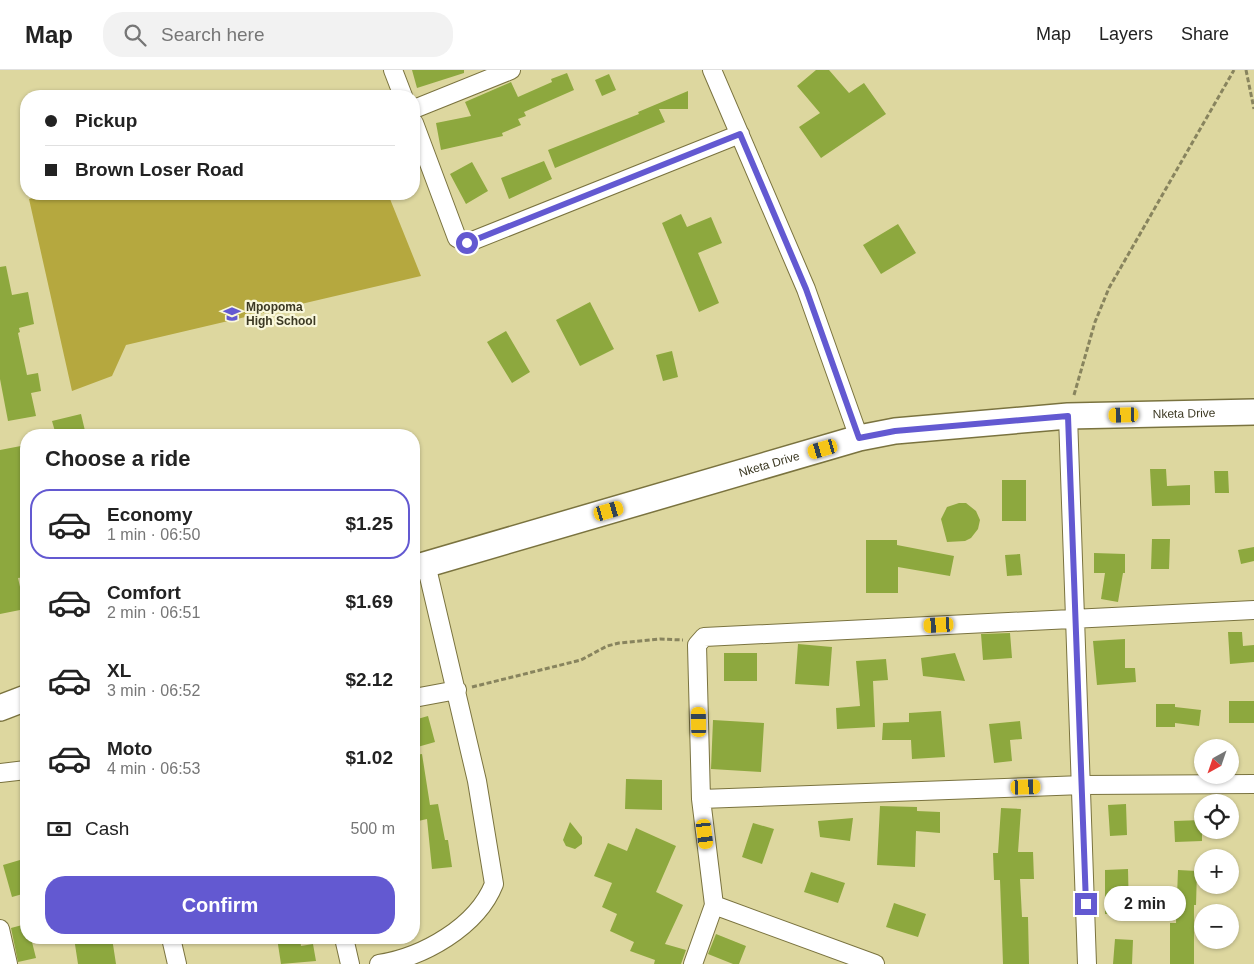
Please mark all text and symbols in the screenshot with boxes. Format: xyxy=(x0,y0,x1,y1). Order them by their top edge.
search box xyxy=(103,12,453,57)
text: Map xyxy=(25,21,73,48)
icon: search xyxy=(121,21,149,49)
text: Search here xyxy=(161,24,265,45)
text: Map xyxy=(1036,24,1071,44)
text: Layers xyxy=(1099,24,1153,44)
text: Share xyxy=(1181,24,1229,44)
text: Pickup xyxy=(75,110,137,131)
text: Brown Loser Road xyxy=(75,159,244,180)
route start xyxy=(456,232,478,254)
place label: Mpopoma High School xyxy=(246,300,316,328)
school or university icon: Mpopoma High School xyxy=(222,304,242,324)
street label: Nketa Drive xyxy=(1153,406,1216,421)
car xyxy=(1108,407,1139,423)
car xyxy=(806,438,839,460)
text: Choose a ride xyxy=(45,446,190,471)
street label: Nketa Drive xyxy=(737,449,802,480)
car xyxy=(592,500,625,522)
icon: car xyxy=(47,502,92,547)
text: Economy xyxy=(107,504,193,525)
text: $1.25 xyxy=(345,513,393,534)
text: 1 min · 06:50 xyxy=(107,526,200,543)
icon: car xyxy=(47,580,92,625)
text: Comfort xyxy=(107,582,181,603)
text: $1.69 xyxy=(345,591,393,612)
text: 2 min · 06:51 xyxy=(107,604,200,621)
car xyxy=(923,617,954,633)
icon: car xyxy=(47,658,92,703)
text: XL xyxy=(107,660,131,681)
text: $2.12 xyxy=(345,669,393,690)
text: 3 min · 06:52 xyxy=(107,682,200,699)
car xyxy=(691,707,706,737)
icon: car xyxy=(47,736,92,781)
text: Moto xyxy=(107,738,152,759)
north arrow xyxy=(1194,739,1239,784)
map controls xyxy=(1194,739,1239,949)
text: $1.02 xyxy=(345,747,393,768)
text: 4 min · 06:53 xyxy=(107,760,200,777)
car xyxy=(1010,779,1041,795)
button: locate xyxy=(1194,794,1239,839)
icon: cash xyxy=(45,815,73,843)
text: Cash xyxy=(85,818,129,839)
car xyxy=(695,818,714,850)
text: 500 m xyxy=(351,820,395,837)
button: + xyxy=(1194,849,1239,894)
button: Confirm xyxy=(45,876,395,934)
callout: 2 min xyxy=(1104,886,1186,922)
route end xyxy=(1075,893,1097,915)
text: 2 min xyxy=(1124,895,1166,912)
button: − xyxy=(1194,904,1239,949)

